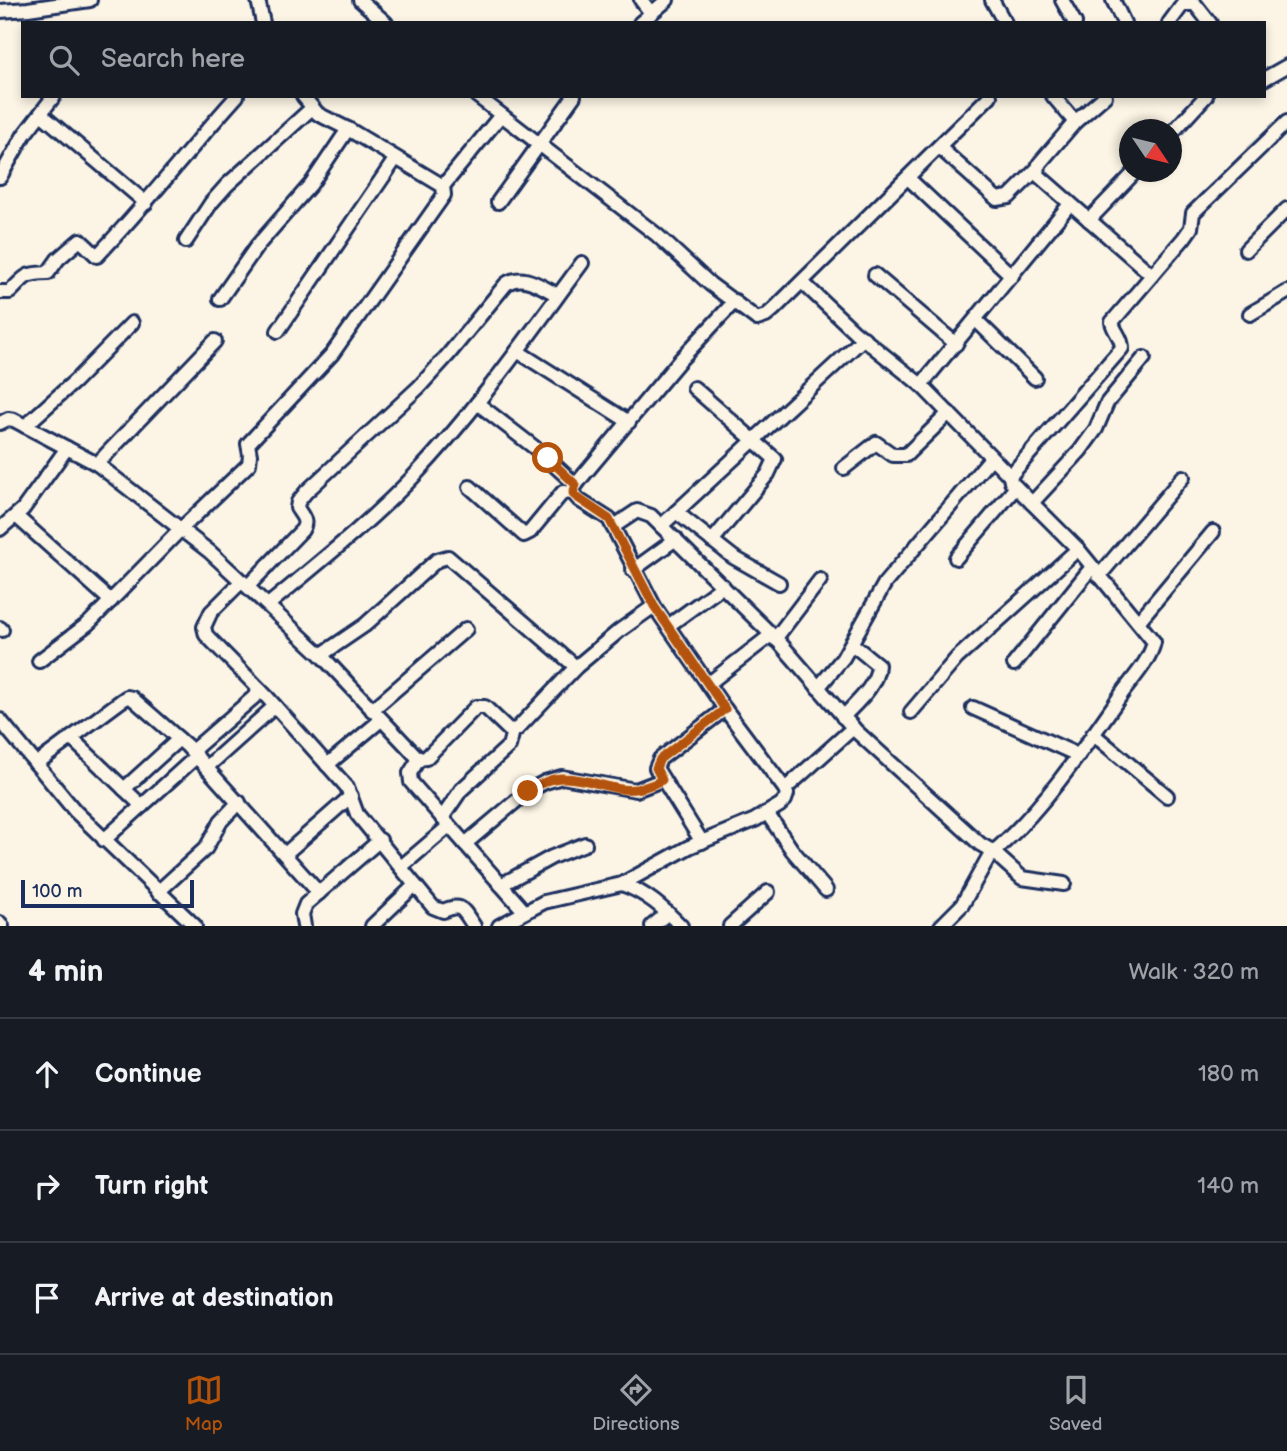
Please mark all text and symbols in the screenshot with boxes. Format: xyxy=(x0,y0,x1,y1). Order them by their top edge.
search box xyxy=(21,21,1266,98)
icon: search xyxy=(45,41,83,79)
text: Search here xyxy=(101,44,245,75)
north arrow xyxy=(1119,119,1182,182)
route start xyxy=(532,442,563,473)
route end xyxy=(512,775,543,806)
scale bar xyxy=(21,877,194,909)
text: 100 m xyxy=(32,880,83,903)
text: 4 min xyxy=(28,954,103,990)
text: Walk · 320 m xyxy=(1128,958,1259,986)
icon: ahead xyxy=(28,1055,66,1093)
text: Continue xyxy=(95,1059,202,1090)
text: 180 m xyxy=(1198,1060,1259,1088)
icon: right xyxy=(28,1167,66,1205)
text: Turn right xyxy=(95,1171,208,1202)
text: 140 m xyxy=(1197,1172,1259,1200)
icon: arrive xyxy=(28,1279,66,1317)
text: Arrive at destination xyxy=(95,1283,334,1314)
tab: Map xyxy=(185,1371,223,1436)
tab: Directions xyxy=(592,1371,680,1436)
tab: Saved xyxy=(1049,1371,1102,1436)

